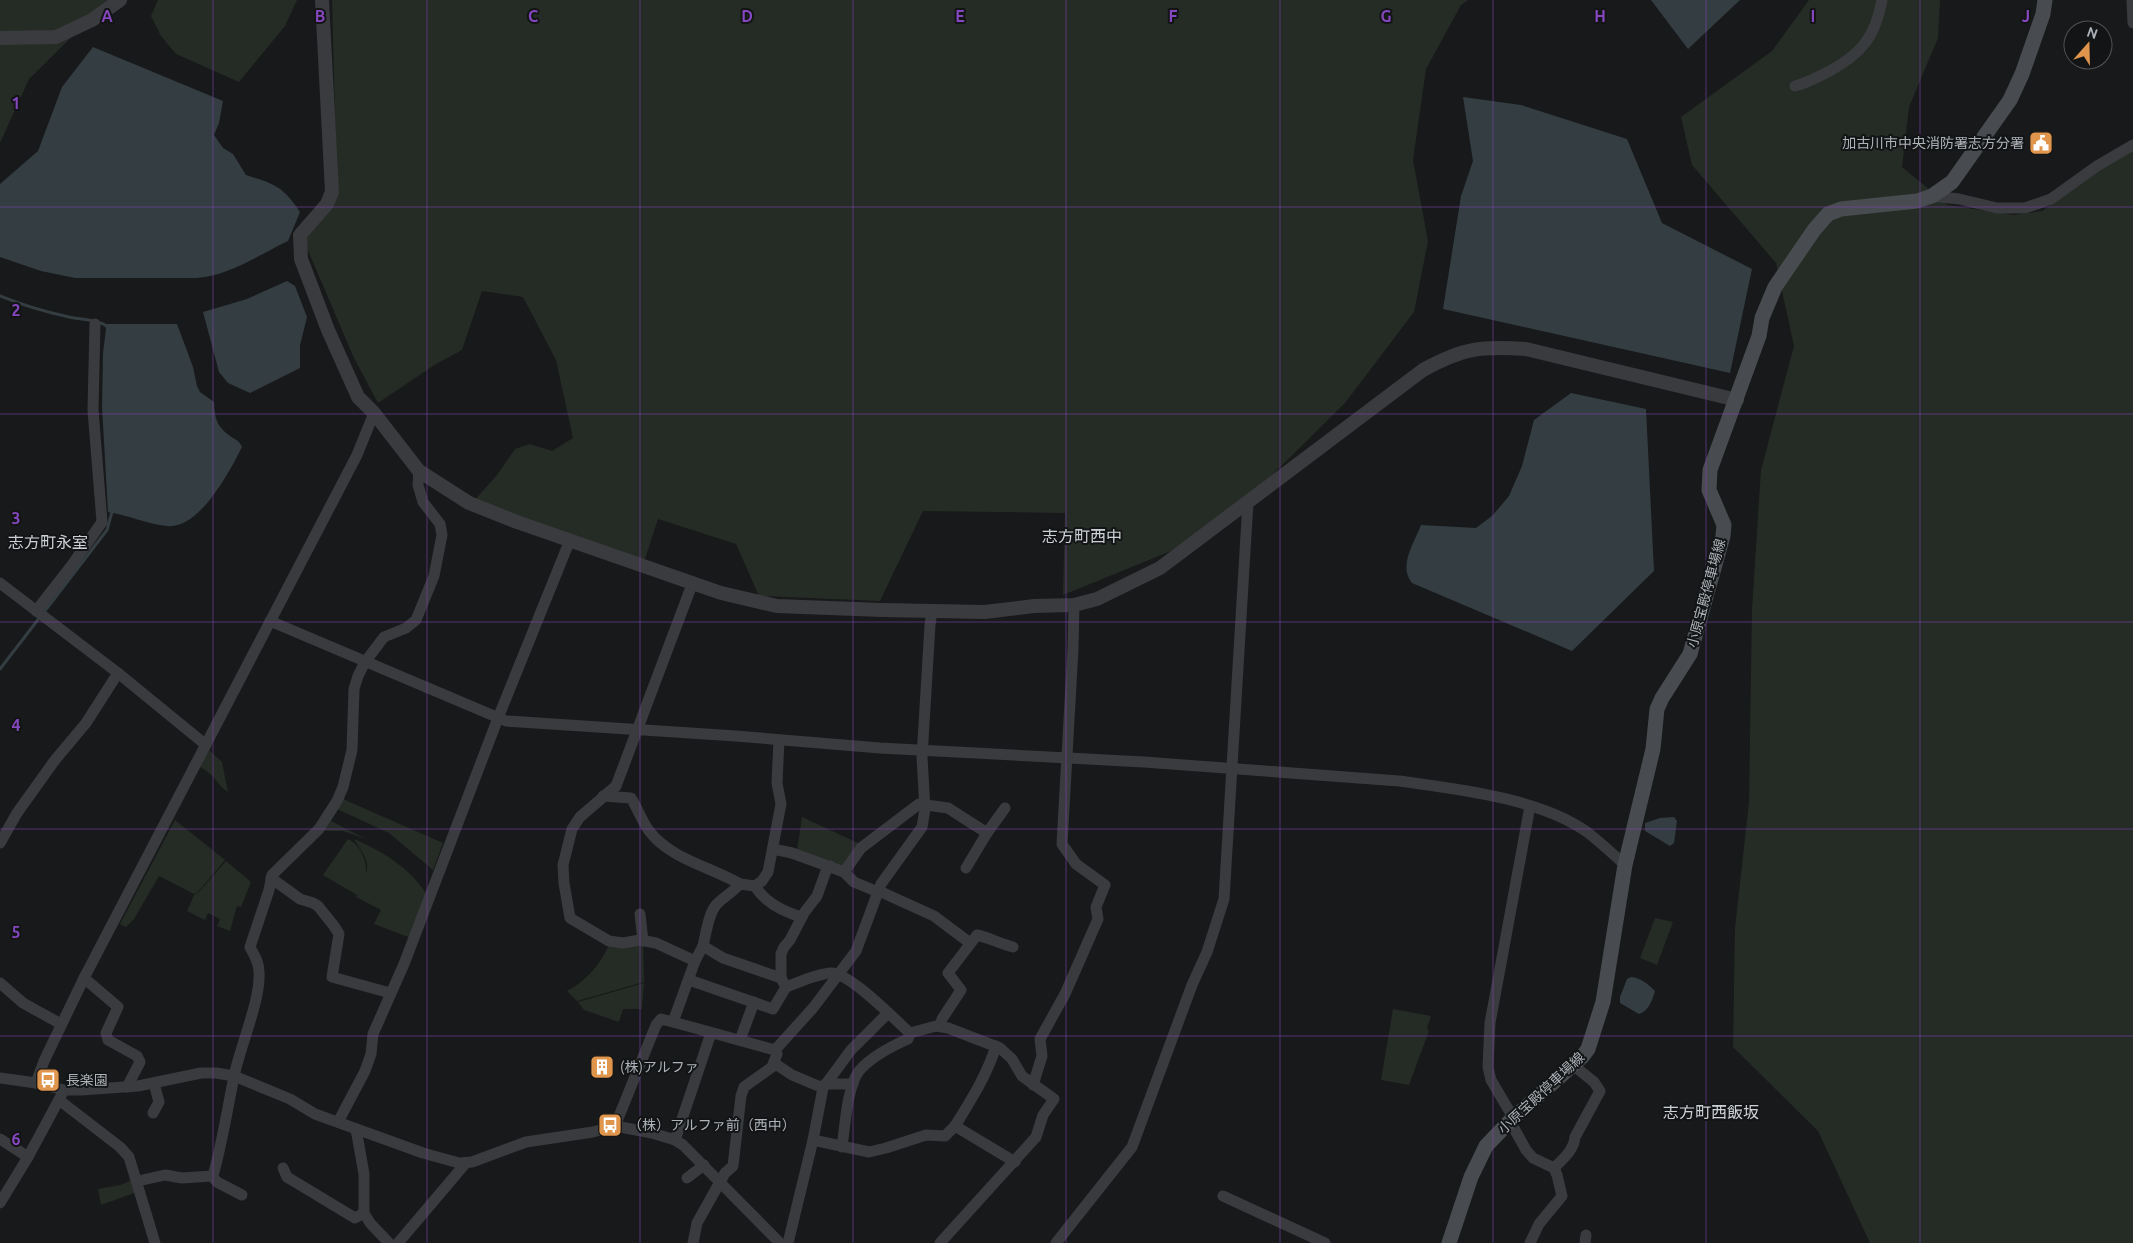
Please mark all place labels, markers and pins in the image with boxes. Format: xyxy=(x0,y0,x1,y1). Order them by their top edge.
public building icon: 加古川市中央消防署志方分署 xyxy=(2028,130,2054,156)
place label: 加古川市中央消防署志方分署 xyxy=(1842,135,2024,151)
building icon: (株)アルファ xyxy=(589,1054,615,1080)
place label: (株)アルファ xyxy=(620,1059,699,1075)
bus stop icon: 長楽園 xyxy=(35,1067,61,1093)
place label: 長楽園 xyxy=(66,1072,108,1088)
bus stop icon: （株）アルファ前（西中） xyxy=(597,1112,623,1138)
place label: （株）アルファ前（西中） xyxy=(628,1117,796,1133)

